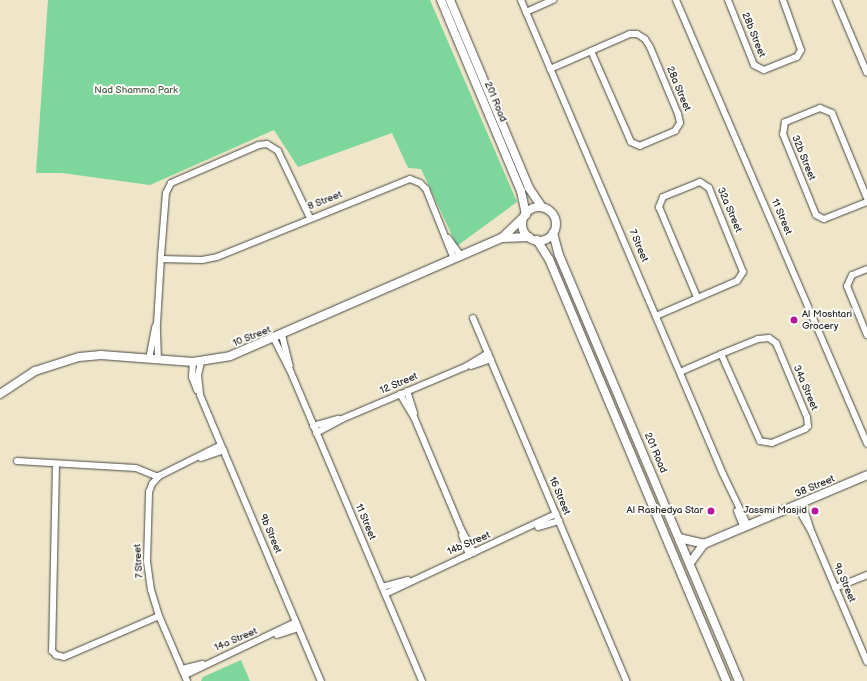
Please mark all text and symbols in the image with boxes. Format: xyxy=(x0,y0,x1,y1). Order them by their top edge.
street label: 28b Street xyxy=(739,11,767,59)
street label: 28a Street xyxy=(663,65,693,113)
street label: 201 Road xyxy=(481,80,509,124)
park label: Nad Shamma Park xyxy=(94,85,178,97)
street label: 32b Street xyxy=(788,134,818,182)
street label: 32a Street xyxy=(714,186,744,234)
street label: 8 Street xyxy=(306,189,344,213)
street label: 11 Street xyxy=(768,197,794,237)
street label: 7 Street xyxy=(626,228,650,264)
place label: Al Moshtari Grocery xyxy=(802,308,852,332)
marker: Al Moshtari Grocery xyxy=(789,315,799,325)
street label: 10 Street xyxy=(231,324,273,350)
street label: 34a Street xyxy=(790,364,820,412)
street label: 12 Street xyxy=(378,371,420,397)
street label: 201 Road xyxy=(641,431,669,475)
street label: 38 Street xyxy=(793,473,837,501)
street label: 16 Street xyxy=(546,475,572,517)
street label: 11 Street xyxy=(352,502,378,542)
place label: Al Rashedya Star xyxy=(626,505,703,517)
place label: Jassmi Masjid xyxy=(743,505,807,517)
marker: Al Rashedya Star xyxy=(706,506,716,516)
marker: Jassmi Masjid xyxy=(810,506,820,516)
street label: 9b Street xyxy=(256,513,284,555)
street label: 14b Street xyxy=(446,530,492,558)
street label: 7 Street xyxy=(132,543,146,579)
street label: 9a Street xyxy=(830,562,858,604)
street label: 14a Street xyxy=(213,626,259,654)

